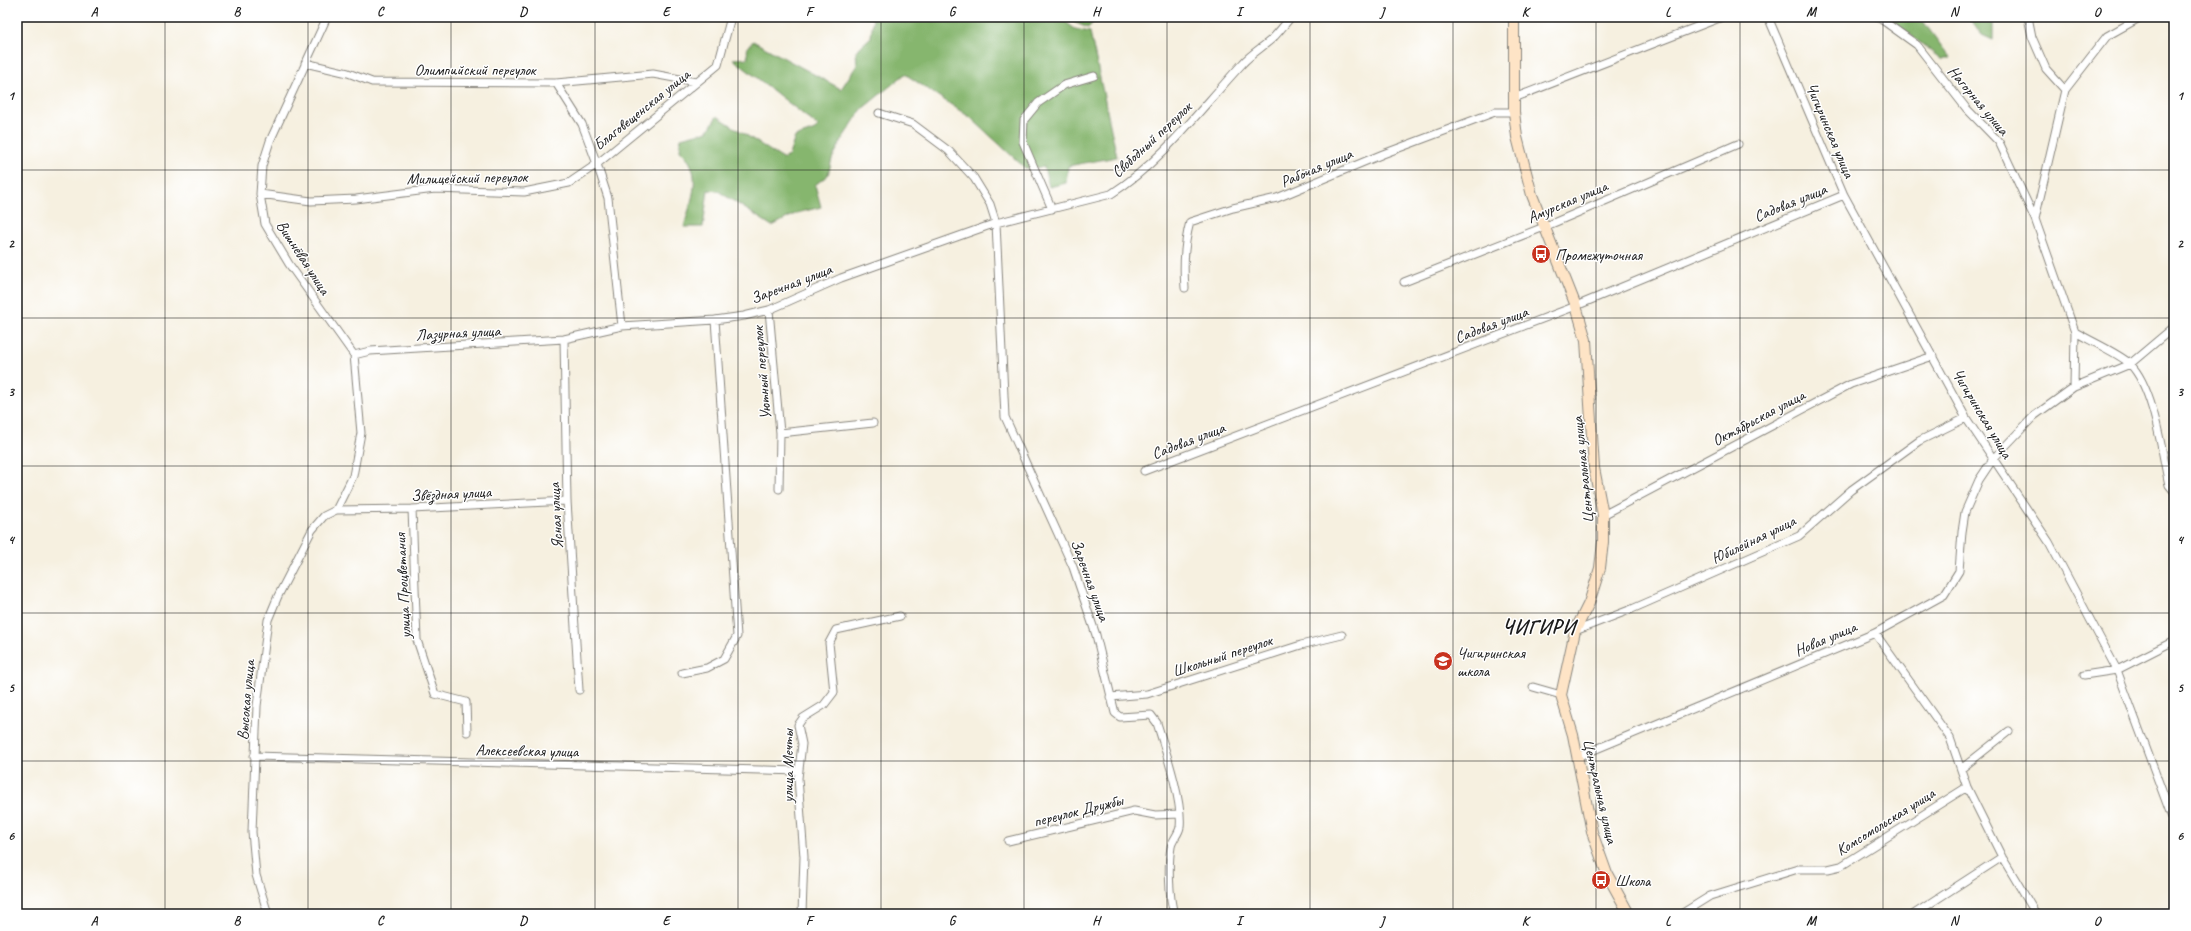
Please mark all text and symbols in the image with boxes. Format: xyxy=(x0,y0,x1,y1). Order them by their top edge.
text: A xyxy=(91,4,99,20)
text: B xyxy=(234,4,242,20)
text: C xyxy=(377,4,385,20)
text: D xyxy=(519,4,528,20)
text: E xyxy=(663,4,672,20)
text: F xyxy=(806,4,815,20)
text: G xyxy=(949,4,957,20)
text: H xyxy=(1092,4,1102,20)
text: I xyxy=(1236,4,1245,20)
text: J xyxy=(1379,4,1386,20)
text: K xyxy=(1522,4,1532,20)
text: L xyxy=(1665,4,1672,20)
text: M xyxy=(1806,4,1817,20)
text: N xyxy=(1950,4,1961,20)
text: O xyxy=(2094,4,2103,20)
street label: Олимпийский переулок xyxy=(415,60,538,80)
street label: Нагорная улица xyxy=(1943,62,2014,140)
street label: Благовещенская улица xyxy=(589,64,695,155)
street label: Чигиринская улица xyxy=(1801,80,1860,182)
text: 1 xyxy=(8,88,16,104)
text: 1 xyxy=(2177,88,2185,104)
street label: Свободный переулок xyxy=(1107,96,1198,182)
street label: Рабочая улица xyxy=(1277,143,1356,192)
street label: Милицейский переулок xyxy=(406,167,530,189)
street label: Амурская улица xyxy=(1524,176,1612,228)
street label: Садовая улица xyxy=(1751,179,1831,227)
street label: Вишнёвая улица xyxy=(272,217,335,300)
text: 2 xyxy=(8,236,15,252)
text: 2 xyxy=(2177,236,2184,252)
bus stop icon: Промежуточная xyxy=(1530,243,1552,265)
place label: Промежуточная xyxy=(1555,245,1644,265)
street label: Заречная улица xyxy=(748,259,836,309)
street label: Садовая улица xyxy=(1452,301,1532,348)
street label: Лазурная улица xyxy=(415,321,502,345)
street label: Уютный переулок xyxy=(748,323,776,420)
street label: Чигиринская улица xyxy=(1948,365,2018,463)
text: 3 xyxy=(8,384,15,400)
street label: Октябрьская улица xyxy=(1709,384,1810,451)
text: 3 xyxy=(2177,384,2184,400)
street label: Центральная улица xyxy=(1567,415,1599,524)
street label: Садовая улица xyxy=(1149,417,1229,464)
street label: Ясная улица xyxy=(544,481,568,550)
street label: Звёздная улица xyxy=(410,482,493,506)
street label: Юбилейная улица xyxy=(1708,510,1800,569)
text: 4 xyxy=(8,532,16,548)
street label: улица Процветания xyxy=(390,532,416,640)
text: 4 xyxy=(2177,532,2185,548)
street label: Заречная улица xyxy=(1066,537,1114,625)
district label: ЧИГИРИ xyxy=(1502,614,1578,639)
street label: Новая улица xyxy=(1791,616,1861,661)
street label: Школьный переулок xyxy=(1170,630,1277,681)
place label: Чигиринская школа xyxy=(1457,643,1526,681)
school or university icon: Чигиринская школа xyxy=(1432,650,1454,672)
street label: Высокая улица xyxy=(233,658,260,741)
text: 5 xyxy=(8,680,15,696)
text: 5 xyxy=(2177,680,2184,696)
street label: улица Мечты xyxy=(778,728,798,804)
street label: Центральная улица xyxy=(1578,737,1622,847)
street label: Алексеевская улица xyxy=(475,740,580,762)
street label: Комсомольская улица xyxy=(1832,783,1940,860)
street label: переулок Дружбы xyxy=(1031,790,1127,832)
text: 6 xyxy=(8,828,15,844)
text: 6 xyxy=(2177,828,2184,844)
bus stop icon: Школа xyxy=(1590,869,1612,891)
place label: Школа xyxy=(1615,871,1652,891)
text: A xyxy=(91,913,99,929)
text: B xyxy=(234,913,242,929)
text: C xyxy=(377,913,385,929)
text: D xyxy=(519,913,528,929)
text: E xyxy=(663,913,672,929)
text: F xyxy=(806,913,815,929)
text: G xyxy=(949,913,957,929)
text: H xyxy=(1092,913,1102,929)
text: I xyxy=(1236,913,1245,929)
text: J xyxy=(1379,913,1386,929)
text: K xyxy=(1522,913,1532,929)
text: L xyxy=(1665,913,1672,929)
text: M xyxy=(1806,913,1817,929)
text: N xyxy=(1950,913,1961,929)
text: O xyxy=(2094,913,2103,929)

